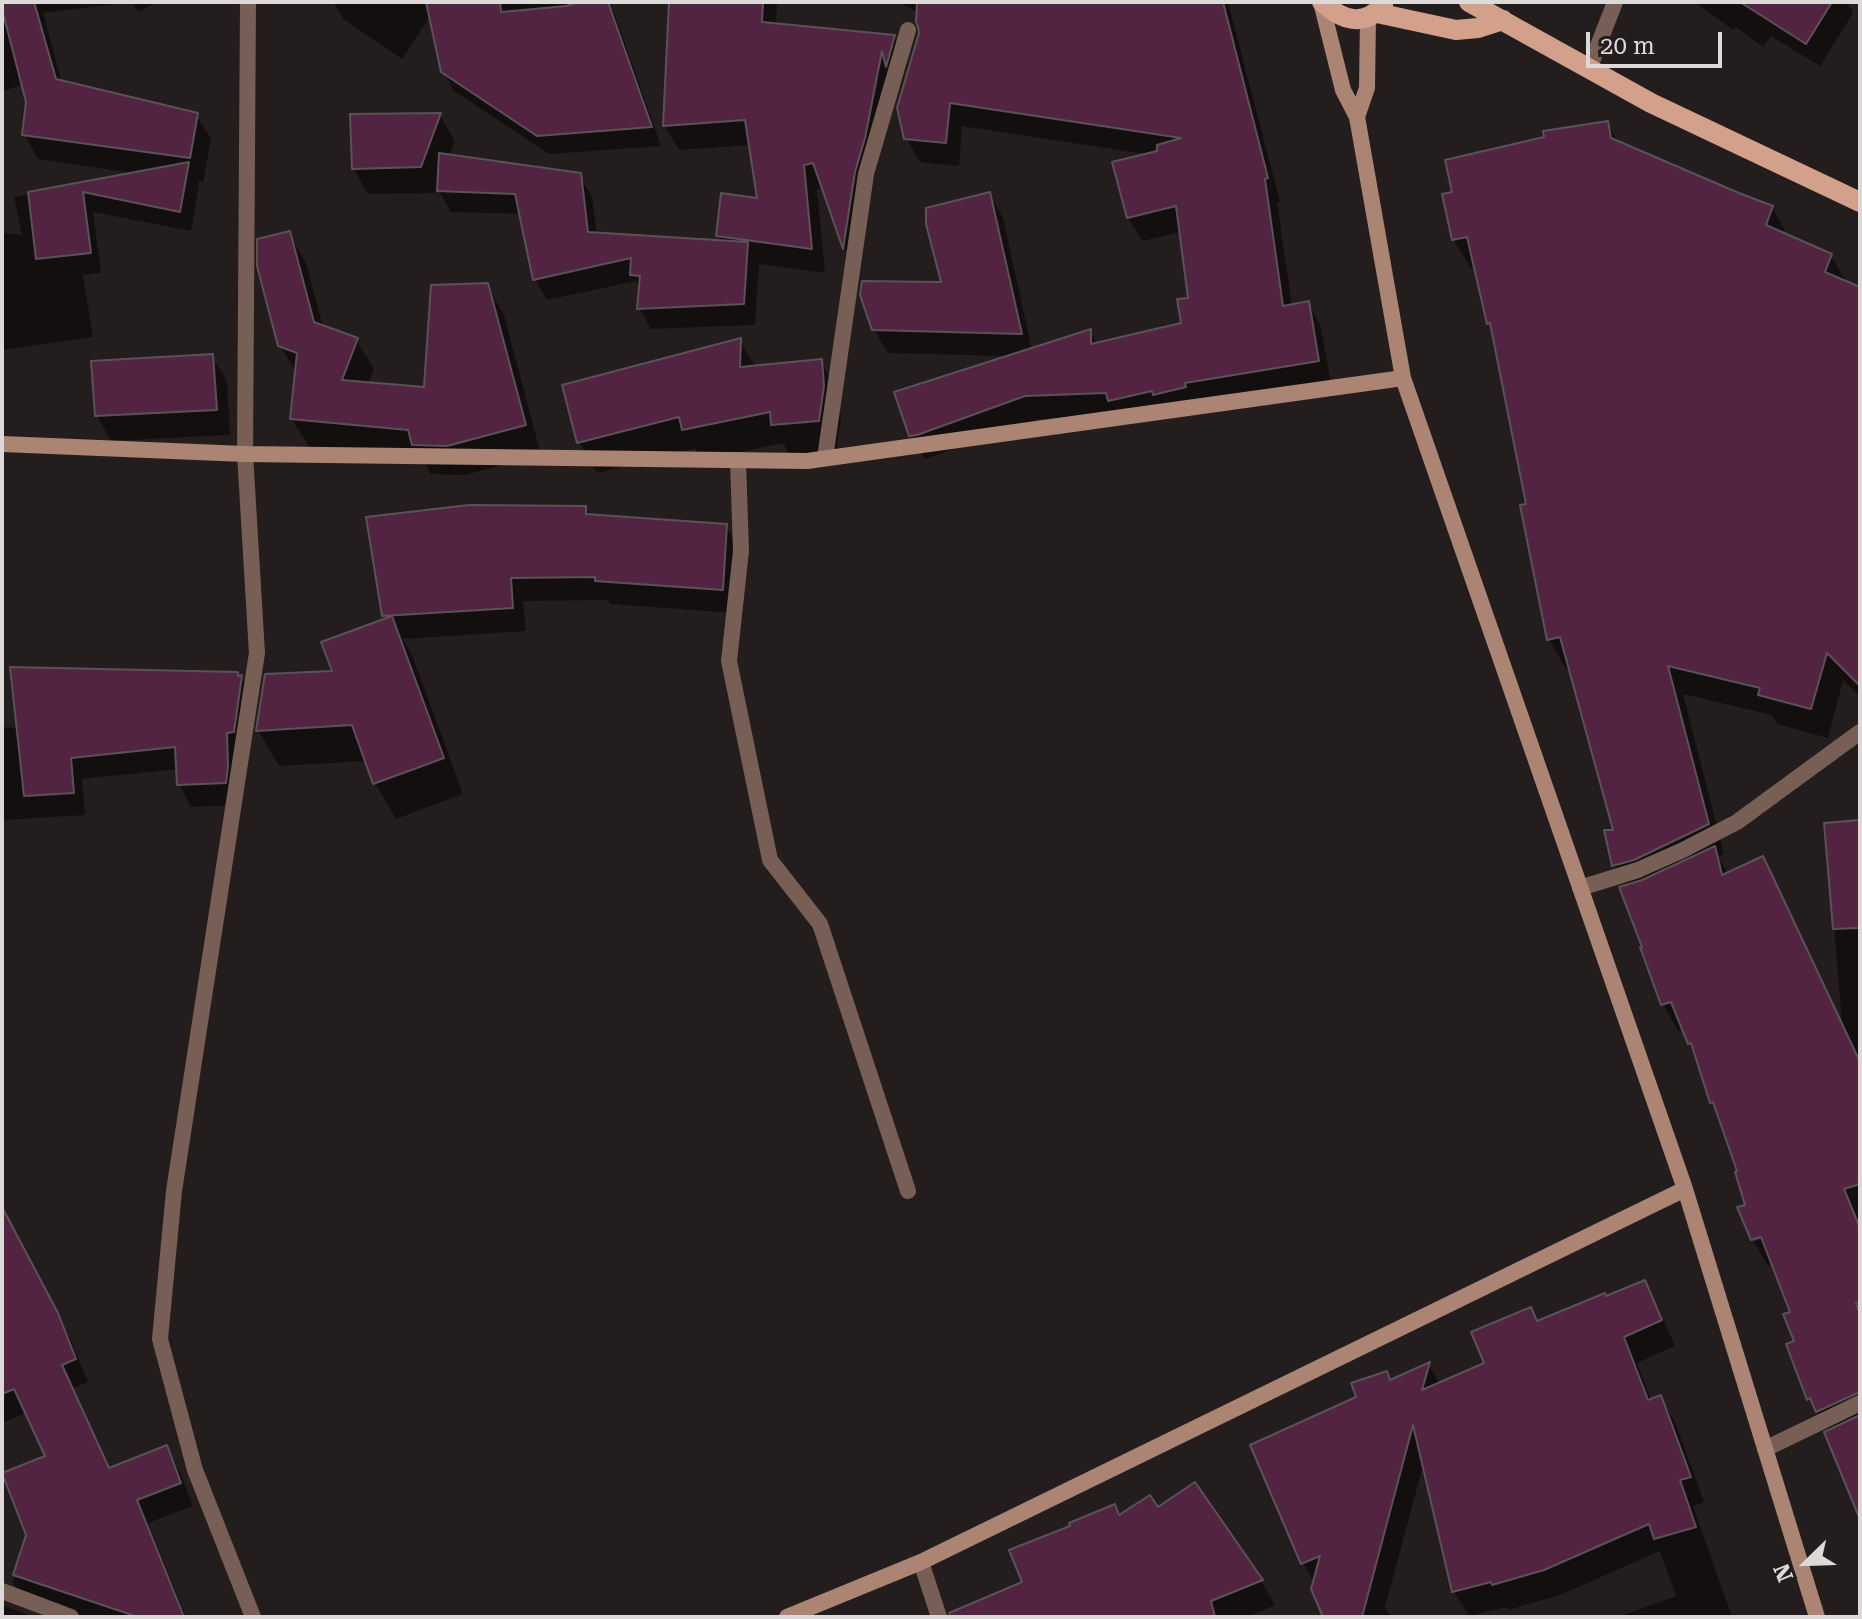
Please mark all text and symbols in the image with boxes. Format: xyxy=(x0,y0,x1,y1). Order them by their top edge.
scale bar xyxy=(1590,16,1726,66)
text: 20 m xyxy=(1600,32,1655,60)
north arrow xyxy=(1766,1523,1846,1603)
text: N xyxy=(1769,1560,1798,1585)

